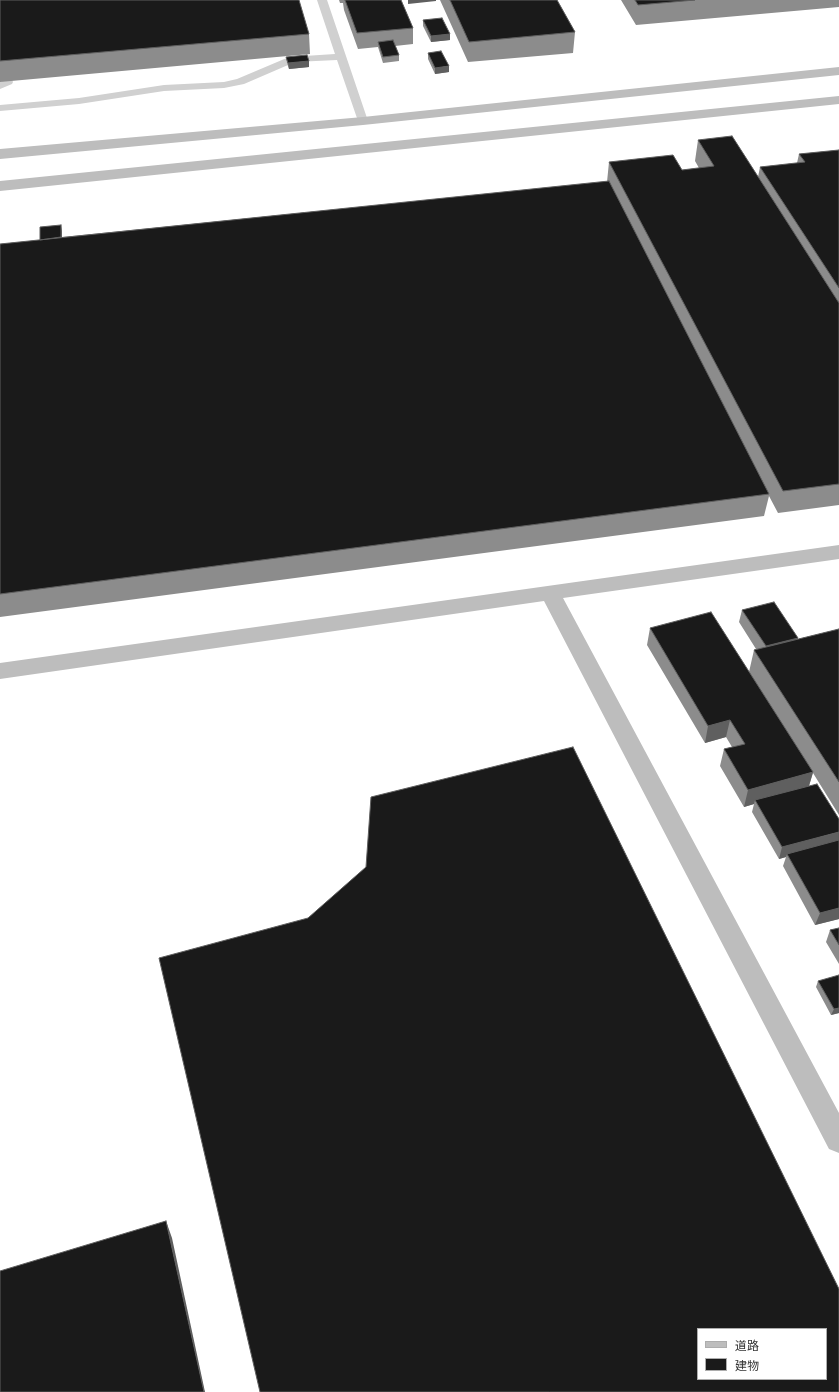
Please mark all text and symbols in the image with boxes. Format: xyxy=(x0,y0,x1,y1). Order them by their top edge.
legend xyxy=(697,1328,827,1380)
text: 道路 xyxy=(735,1339,759,1353)
text: 建物 xyxy=(735,1359,759,1373)

